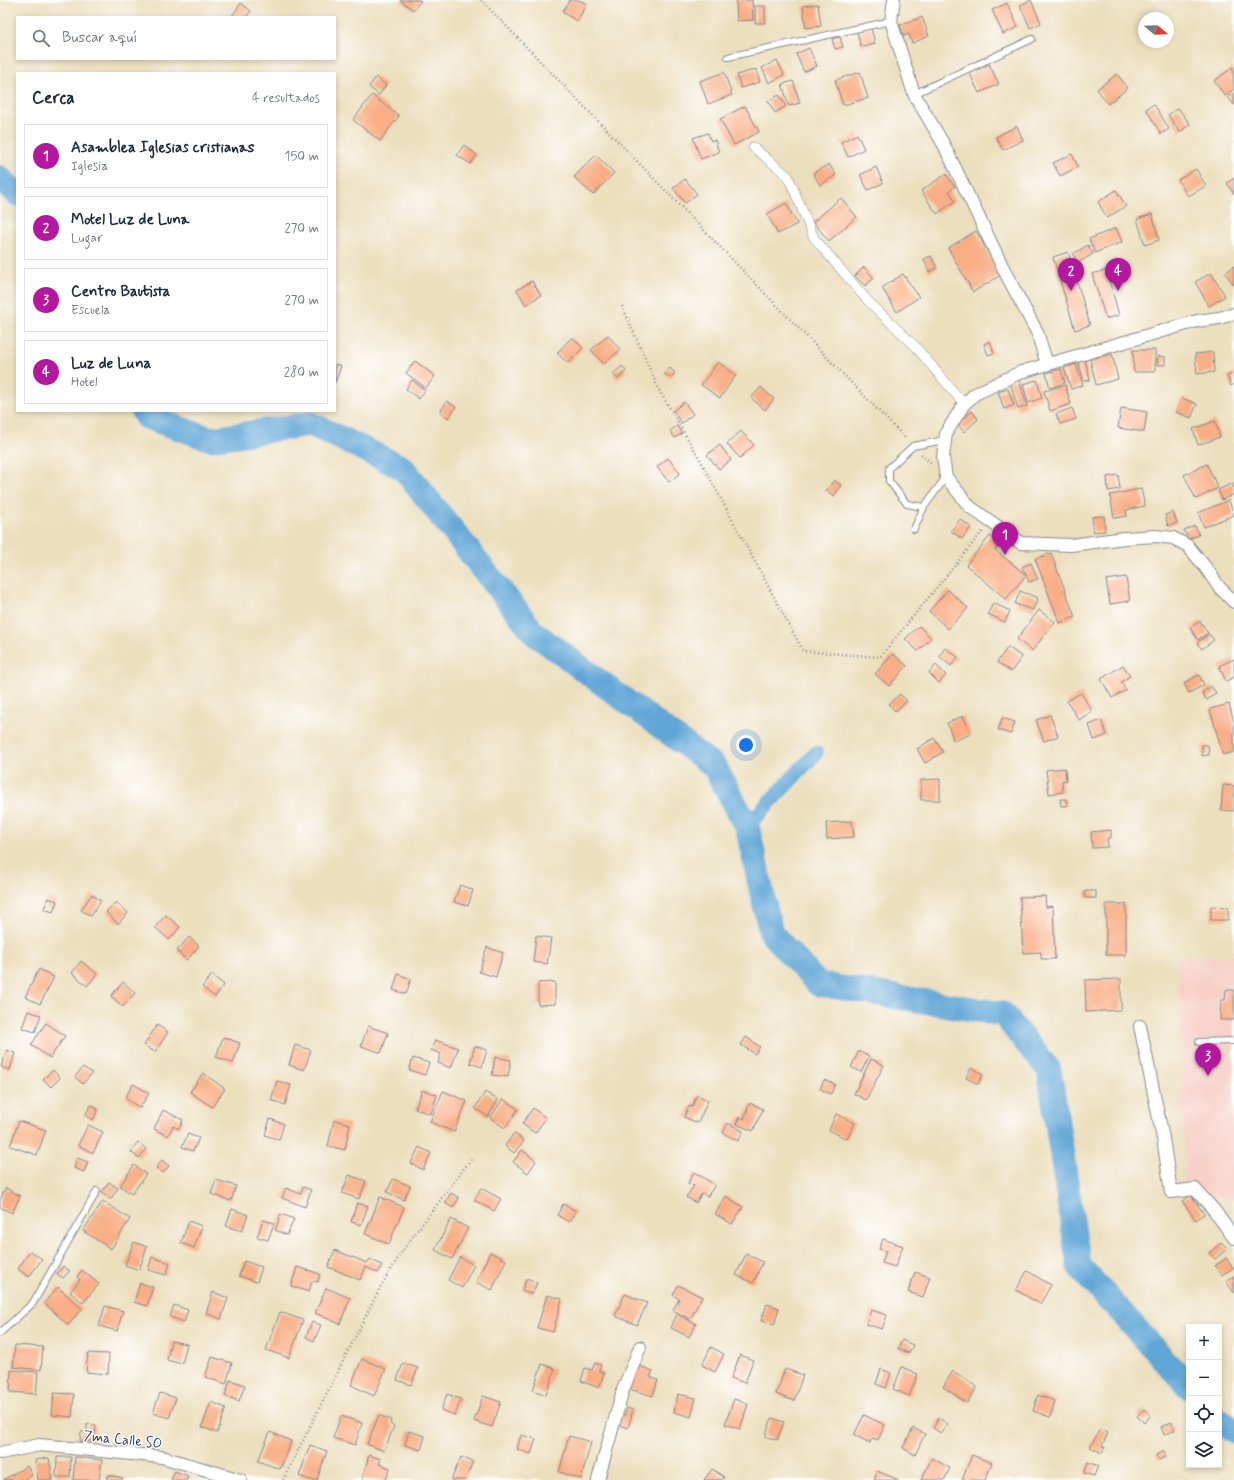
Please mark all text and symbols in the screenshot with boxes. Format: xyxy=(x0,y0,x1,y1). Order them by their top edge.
north arrow xyxy=(1138,12,1174,48)
search box xyxy=(16,16,336,60)
icon: search xyxy=(30,27,52,49)
text: Buscar aquí xyxy=(62,28,137,48)
text: Cerca xyxy=(32,87,75,109)
text: 4 resultados xyxy=(252,90,320,107)
text: Asamblea Iglesias cristianas xyxy=(71,138,254,158)
text: 1 xyxy=(43,148,49,165)
text: 150 m xyxy=(285,148,319,165)
text: Iglesia xyxy=(71,158,108,175)
text: Motel Luz de Luna xyxy=(71,210,190,230)
text: 2 xyxy=(43,220,49,237)
text: 270 m xyxy=(284,220,319,237)
text: Lugar xyxy=(71,230,103,247)
pin: 2 xyxy=(1058,258,1084,291)
pin: 4 xyxy=(1105,258,1131,291)
text: Centro Bautista xyxy=(71,282,170,302)
text: 3 xyxy=(43,292,49,309)
text: 270 m xyxy=(284,292,319,309)
text: Escuela xyxy=(71,302,110,319)
text: Luz de Luna xyxy=(71,354,151,374)
text: 4 xyxy=(42,364,50,381)
text: 280 m xyxy=(284,364,319,381)
text: Hotel xyxy=(71,374,97,391)
pin: 1 xyxy=(992,522,1018,555)
your location xyxy=(736,735,756,755)
pin: 3 xyxy=(1195,1043,1221,1076)
map controls xyxy=(1186,1324,1222,1468)
button: + xyxy=(1186,1324,1222,1360)
button: − xyxy=(1186,1360,1222,1396)
button: locate xyxy=(1186,1396,1222,1432)
street label: 7ma Calle SO xyxy=(83,1427,163,1453)
button: layers xyxy=(1186,1432,1222,1468)

